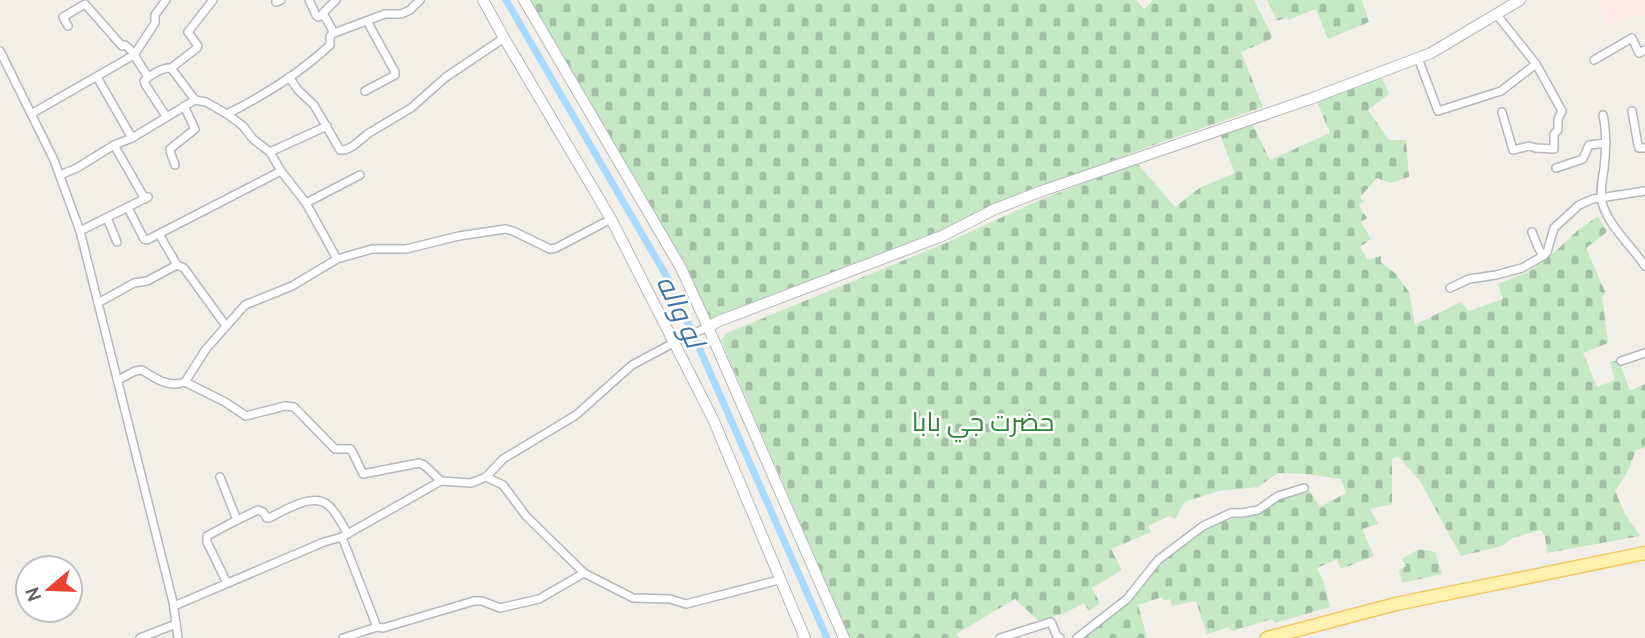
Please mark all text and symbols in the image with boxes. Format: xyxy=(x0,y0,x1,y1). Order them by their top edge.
water label: لو واله xyxy=(649,269,714,356)
park label: حضرت جي بابا xyxy=(912,406,1054,443)
north arrow xyxy=(14,554,84,624)
text: N xyxy=(20,584,46,604)

